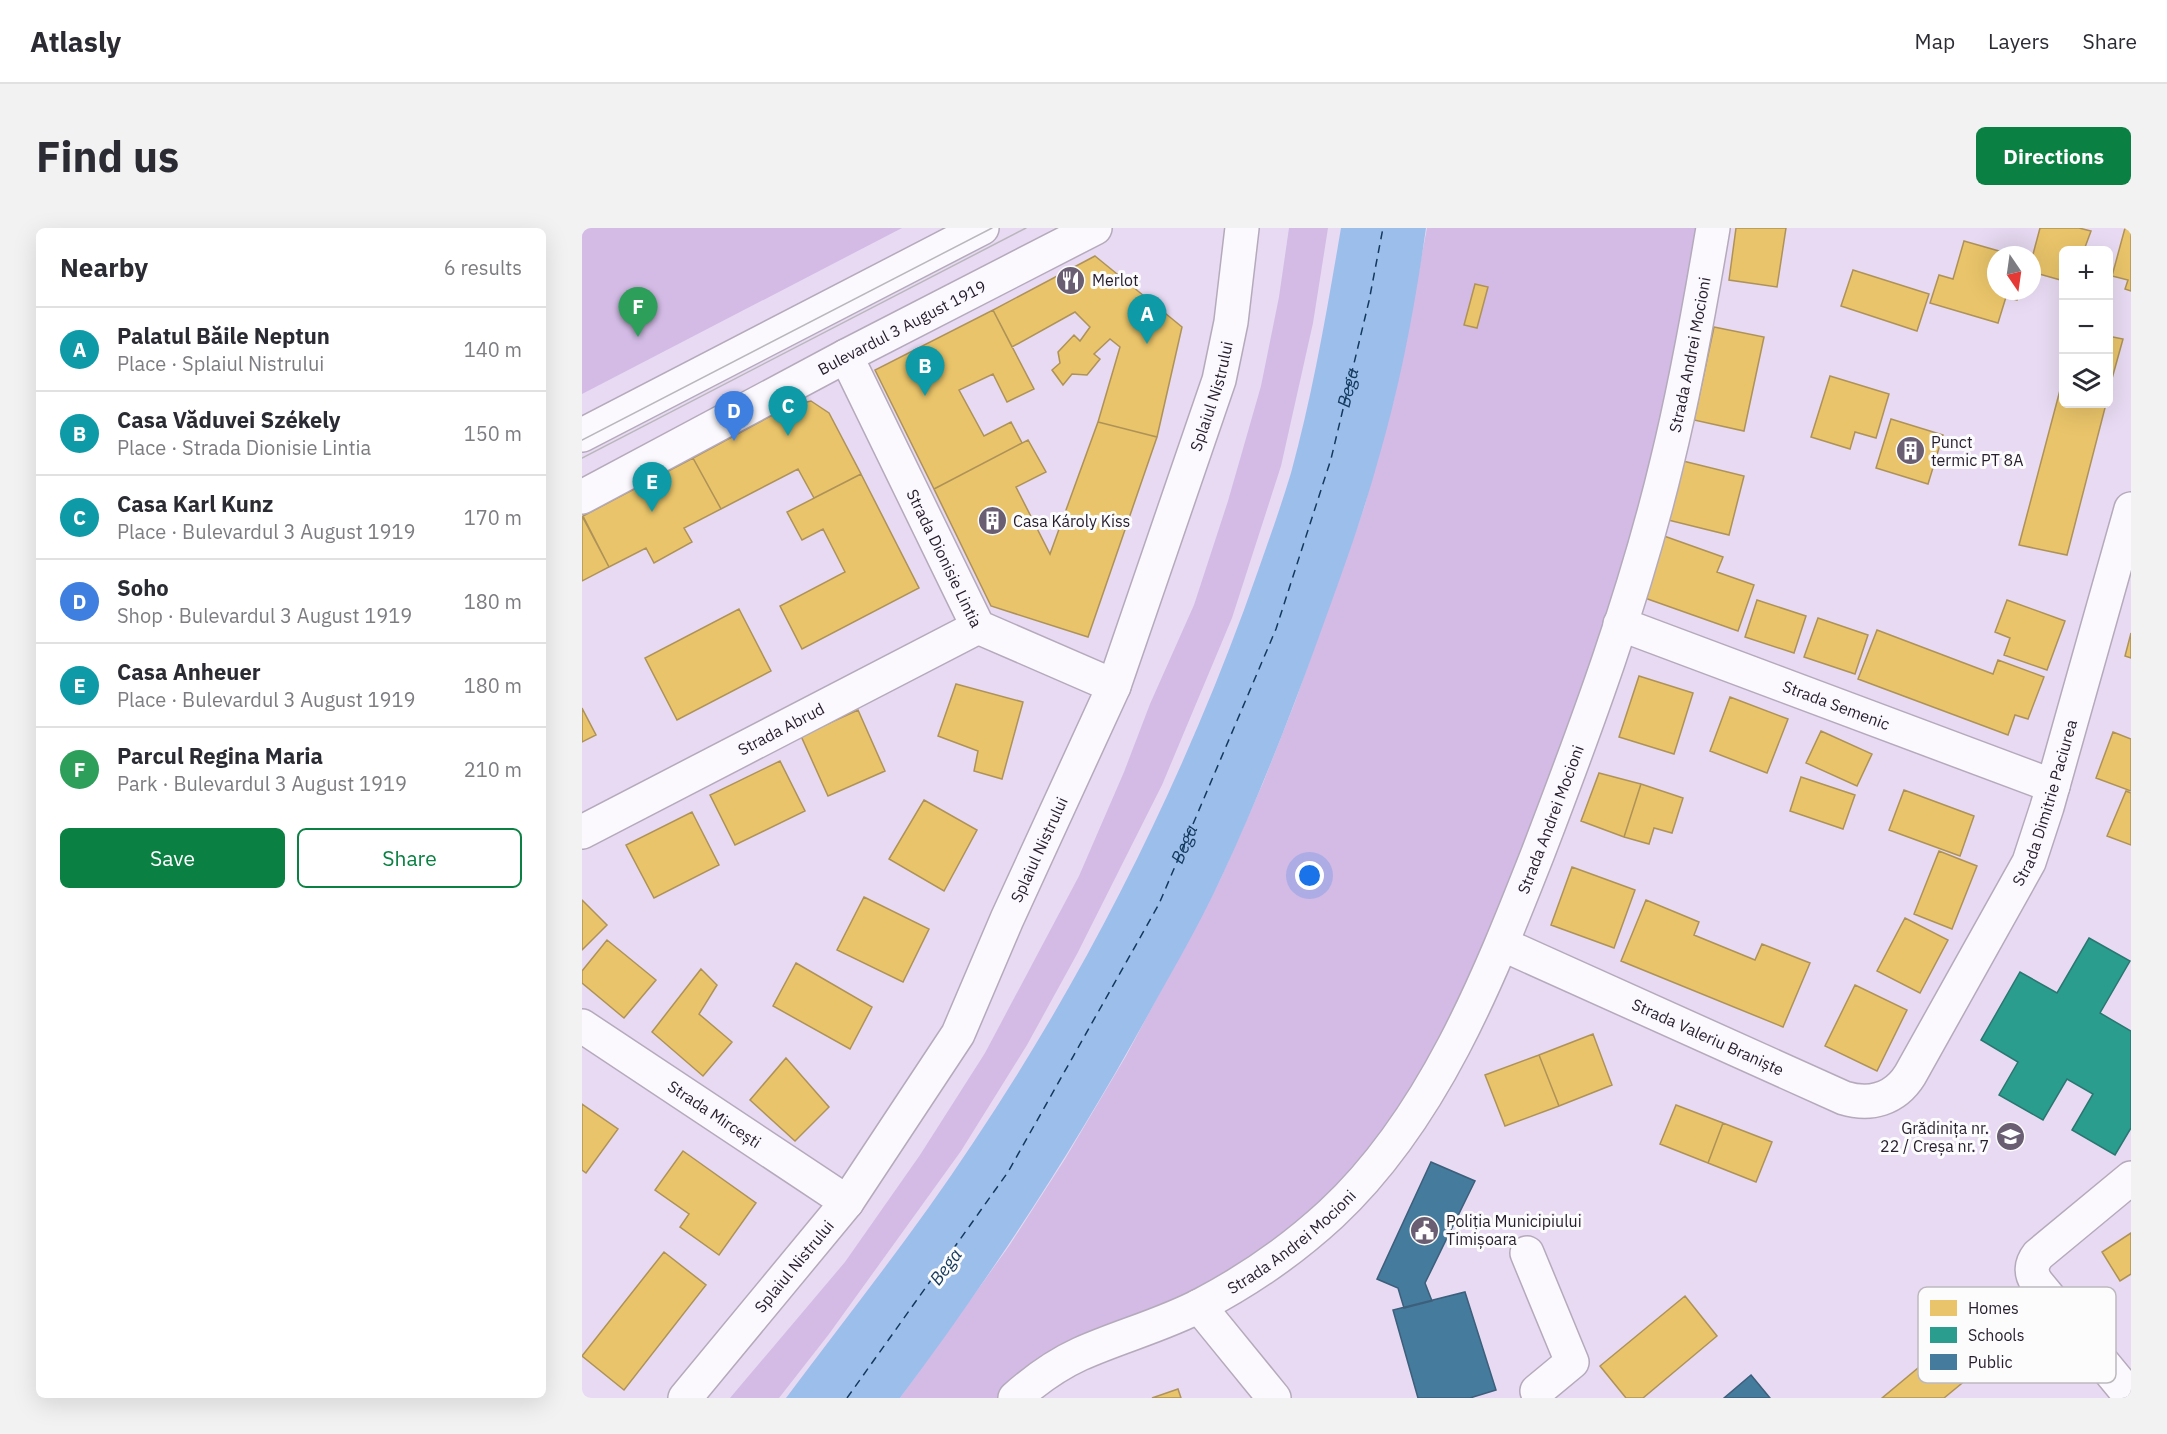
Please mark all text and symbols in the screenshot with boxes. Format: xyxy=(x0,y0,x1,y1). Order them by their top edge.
text: Atlasly xyxy=(30,23,121,60)
text: Map xyxy=(1915,27,1955,55)
text: Layers xyxy=(1988,27,2050,55)
text: Share xyxy=(2083,27,2137,55)
button: Directions xyxy=(1976,127,2131,185)
text: Find us xyxy=(36,129,179,184)
north arrow xyxy=(1987,246,2041,300)
map controls xyxy=(2059,246,2113,408)
button: + xyxy=(2059,246,2113,300)
text: Nearby xyxy=(60,250,148,284)
text: 6 results xyxy=(444,254,522,281)
restaurant icon: Merlot xyxy=(1055,264,1087,296)
place label: Merlot xyxy=(1092,270,1139,290)
street label: Strada Andrei Mocioni xyxy=(1664,275,1715,434)
street label: Bulevardul 3 August 1919 xyxy=(814,277,990,379)
pin: F xyxy=(618,288,658,337)
pin: A xyxy=(1128,294,1166,344)
button: − xyxy=(2059,300,2113,354)
text: Palatul Băile Neptun xyxy=(117,321,330,350)
text: A xyxy=(73,336,86,363)
text: 140 m xyxy=(464,336,522,363)
street label: Splaiul Nistrului xyxy=(1185,339,1237,454)
pin: B xyxy=(906,346,944,396)
text: Place · Splaiul Nistrului xyxy=(117,350,324,377)
button: layers xyxy=(2059,354,2113,408)
water label: Bega xyxy=(1332,365,1364,410)
pin: C xyxy=(768,386,808,436)
pin: D xyxy=(714,392,754,441)
text: Casa Văduvei Székely xyxy=(117,405,341,434)
text: B xyxy=(73,420,86,447)
text: 150 m xyxy=(464,420,522,447)
place label: Punct termic PT 8A xyxy=(1931,432,2023,470)
text: Place · Strada Dionisie Lintia xyxy=(117,434,371,461)
building icon: Punct termic PT 8A xyxy=(1894,435,1926,467)
pin: E xyxy=(632,462,672,512)
street label: Strada Dionisie Lintia xyxy=(902,486,987,631)
text: Casa Karl Kunz xyxy=(117,489,274,518)
text: C xyxy=(73,504,86,531)
text: 170 m xyxy=(464,504,522,531)
building icon: Casa Károly Kiss xyxy=(976,505,1008,537)
place label: Casa Károly Kiss xyxy=(1013,511,1130,531)
text: Place · Bulevardul 3 August 1919 xyxy=(117,518,416,545)
text: Soho xyxy=(117,573,169,602)
text: D xyxy=(73,588,86,615)
text: 180 m xyxy=(464,588,522,615)
text: Shop · Bulevardul 3 August 1919 xyxy=(117,602,412,629)
text: Casa Anheuer xyxy=(117,657,261,686)
text: E xyxy=(73,672,86,699)
text: 180 m xyxy=(464,672,522,699)
street label: Strada Semenic xyxy=(1780,676,1893,734)
text: Place · Bulevardul 3 August 1919 xyxy=(117,686,416,713)
street label: Strada Abrud xyxy=(734,698,828,760)
street label: Strada Dimitrie Paciurea xyxy=(2008,717,2081,889)
text: Parcul Regina Maria xyxy=(117,741,323,770)
street label: Strada Andrei Mocioni xyxy=(1513,742,1588,897)
text: F xyxy=(74,756,85,783)
text: 210 m xyxy=(464,756,522,783)
text: Park · Bulevardul 3 August 1919 xyxy=(117,770,407,797)
street label: Splaiul Nistrului xyxy=(1006,794,1072,905)
water label: Bega xyxy=(1166,821,1202,867)
button: Save xyxy=(60,828,285,888)
button: Share xyxy=(297,828,522,888)
your location xyxy=(1295,861,1324,890)
street label: Strada Valeriu Braniște xyxy=(1629,994,1787,1080)
street label: Strada Mircești xyxy=(664,1076,765,1152)
place label: Grădinița nr. 22 / Creșa nr. 7 xyxy=(1880,1118,1989,1156)
school or university icon: Grădinița nr. 22 / Creșa nr. 7 xyxy=(1994,1121,2026,1153)
street label: Strada Andrei Mocioni xyxy=(1223,1186,1360,1298)
place label: Poliția Municipiului Timișoara xyxy=(1446,1211,1582,1249)
public building icon: Poliția Municipiului Timișoara xyxy=(1409,1214,1441,1246)
street label: Splaiul Nistrului xyxy=(750,1216,838,1316)
water label: Bega xyxy=(924,1244,967,1290)
legend xyxy=(1918,1287,2116,1383)
text: Homes xyxy=(1968,1298,2019,1318)
text: Schools xyxy=(1968,1325,2025,1345)
text: Public xyxy=(1968,1352,2012,1372)

